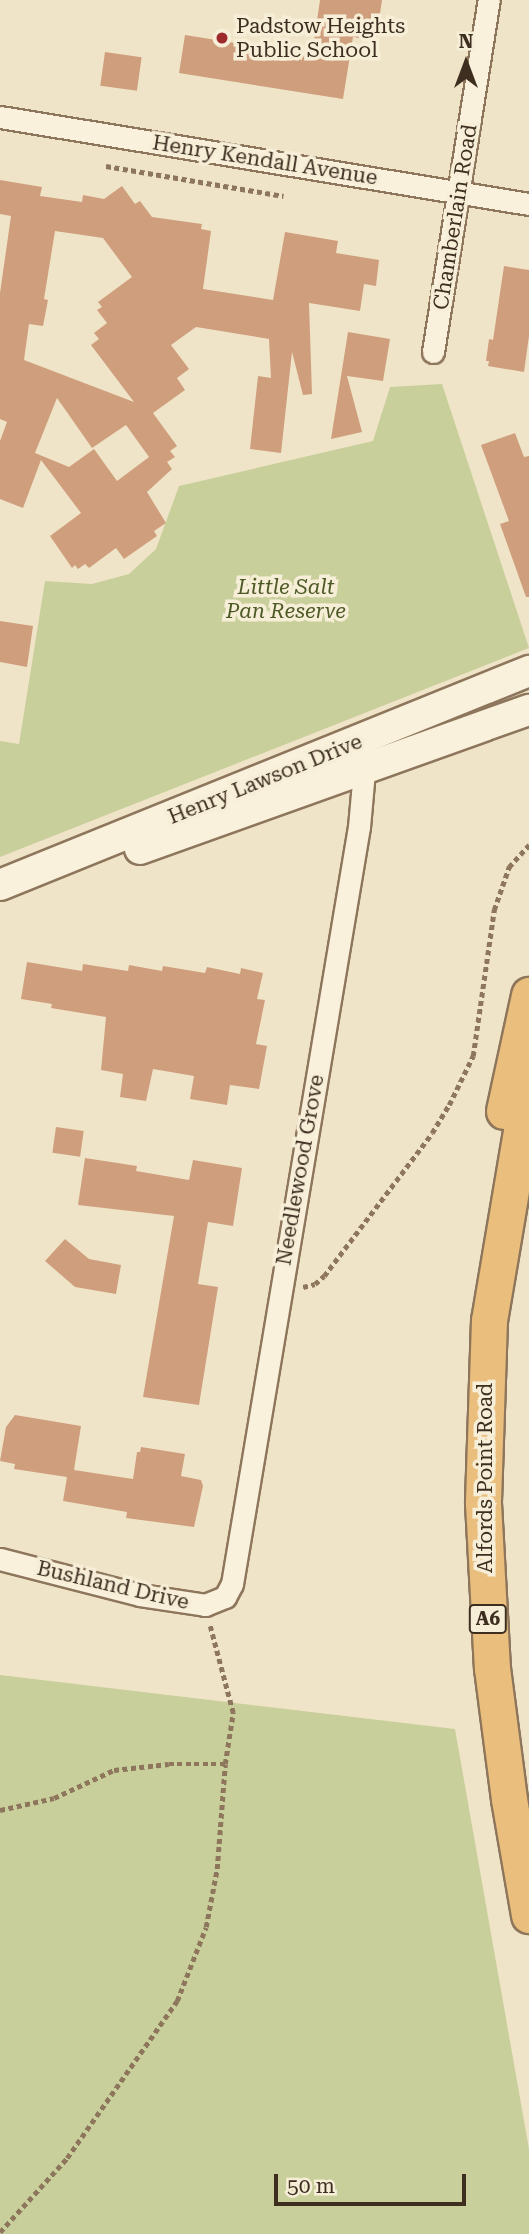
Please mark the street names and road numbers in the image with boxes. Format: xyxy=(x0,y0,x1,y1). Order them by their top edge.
street label: Chamberlain Road xyxy=(428,122,482,312)
street label: Henry Kendall Avenue xyxy=(151,130,379,190)
street label: Henry Lawson Drive xyxy=(164,729,366,829)
street label: Needlewood Grove xyxy=(271,1073,329,1267)
street label: Alfords Point Road xyxy=(472,1383,498,1573)
street label: Bushland Drive xyxy=(35,1555,191,1615)
road number: A6 xyxy=(469,1604,507,1634)

